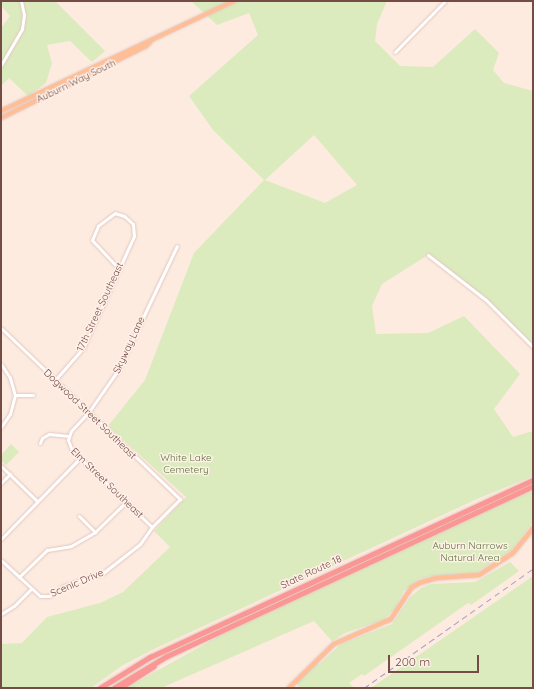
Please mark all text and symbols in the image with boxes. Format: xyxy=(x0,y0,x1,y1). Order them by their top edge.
street label: Auburn Way South xyxy=(34,57,118,105)
street label: 17th Street Southeast xyxy=(74,261,126,353)
street label: Skyway Lane xyxy=(111,315,147,375)
street label: Dogwood Street Southeast xyxy=(41,367,139,461)
street label: Elm Street Southeast xyxy=(68,445,146,521)
park label: White Lake Cemetery xyxy=(160,451,212,474)
park label: Auburn Narrows Natural Area xyxy=(432,539,508,562)
street label: State Route 18 xyxy=(279,553,343,591)
street label: Scenic Drive xyxy=(49,566,105,600)
scale bar xyxy=(390,647,481,673)
text: 200 m xyxy=(395,654,430,669)

